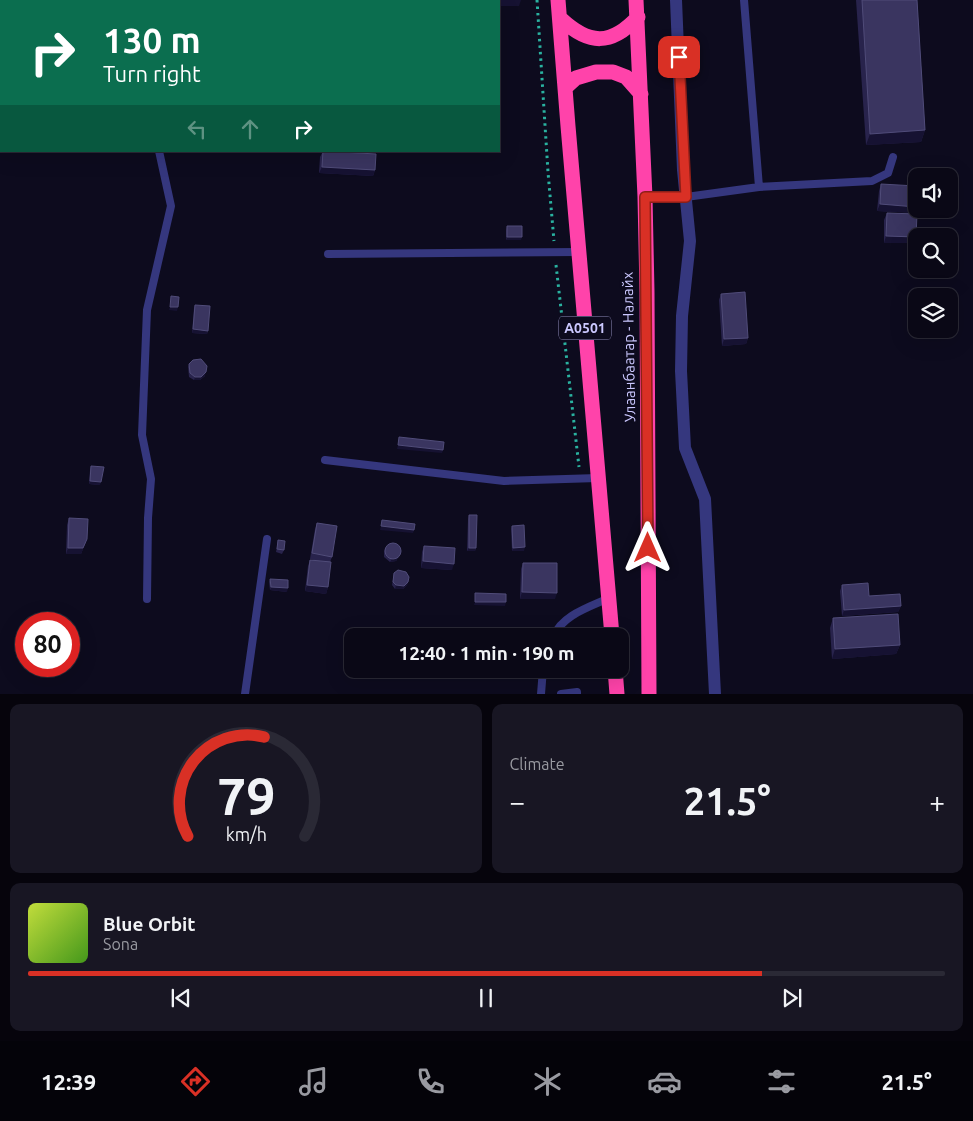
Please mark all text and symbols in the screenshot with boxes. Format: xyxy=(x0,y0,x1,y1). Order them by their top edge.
icon: right xyxy=(20,20,85,85)
text: 130 m xyxy=(103,20,201,60)
pin xyxy=(658,36,700,78)
icon: arrive xyxy=(665,43,693,71)
text: Turn right xyxy=(103,61,201,86)
icon: left xyxy=(183,115,211,143)
icon: ahead xyxy=(236,115,264,143)
icon: right xyxy=(289,115,317,143)
map controls xyxy=(908,168,958,338)
button: sound xyxy=(908,168,958,218)
button: search xyxy=(908,228,958,278)
street label: Улаанбаатар - Налайх xyxy=(619,271,638,422)
button: layers xyxy=(908,288,958,338)
road number: A0501 xyxy=(559,316,611,339)
position arrow xyxy=(621,521,673,573)
speed limit sign: 80 xyxy=(15,612,80,677)
text: 12:40 · 1 min · 190 m xyxy=(399,642,574,664)
text: Climate xyxy=(510,755,565,773)
text: 79 xyxy=(216,767,275,825)
text: 21.5° xyxy=(684,780,771,822)
text: − xyxy=(510,786,525,817)
text: + xyxy=(929,786,945,817)
text: km/h xyxy=(225,824,266,844)
text: Blue Orbit xyxy=(103,913,196,935)
text: Sona xyxy=(103,935,138,953)
icon: previous xyxy=(167,984,195,1012)
icon: pause xyxy=(472,984,500,1012)
icon: next xyxy=(778,984,806,1012)
icon: directions xyxy=(178,1064,213,1099)
icon: music xyxy=(296,1064,331,1099)
icon: phone xyxy=(413,1064,448,1099)
icon: climate xyxy=(530,1064,565,1099)
icon: car xyxy=(647,1064,682,1099)
icon: filters xyxy=(764,1064,799,1099)
text: 12:39 xyxy=(41,1069,96,1094)
text: 21.5° xyxy=(881,1069,932,1094)

